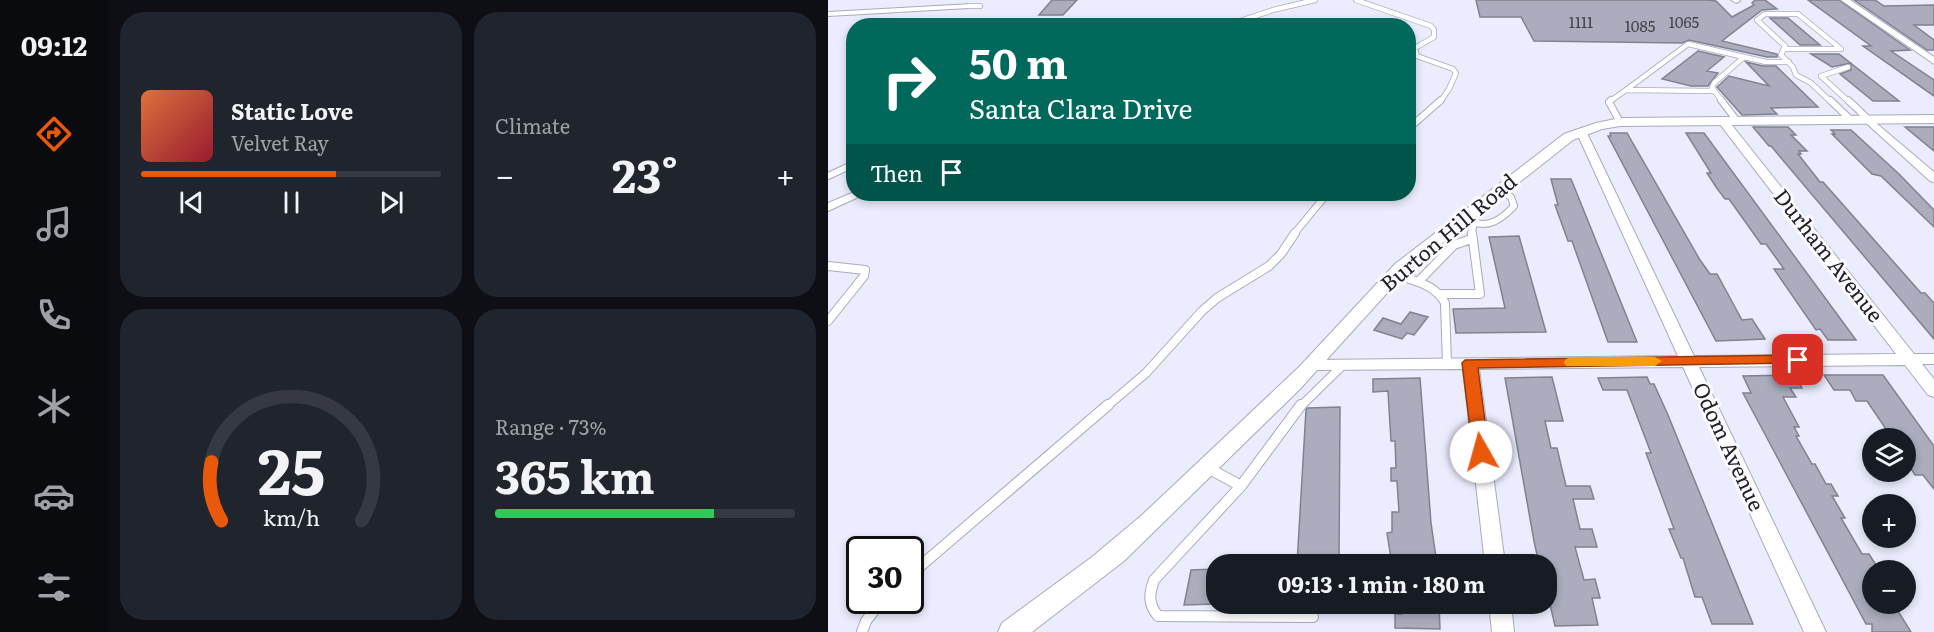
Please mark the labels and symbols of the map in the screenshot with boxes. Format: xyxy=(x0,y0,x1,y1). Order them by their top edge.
house number: 1111 xyxy=(1569,10,1593,33)
house number: 1065 xyxy=(1669,10,1700,33)
house number: 1085 xyxy=(1625,14,1656,37)
street label: Burton Hill Road xyxy=(1373,165,1522,297)
street label: Durham Avenue xyxy=(1768,181,1892,328)
pin xyxy=(1772,334,1823,385)
street label: Odom Avenue xyxy=(1687,376,1774,516)
position arrow xyxy=(1449,420,1513,484)
speed limit sign: 30 xyxy=(846,536,924,614)

